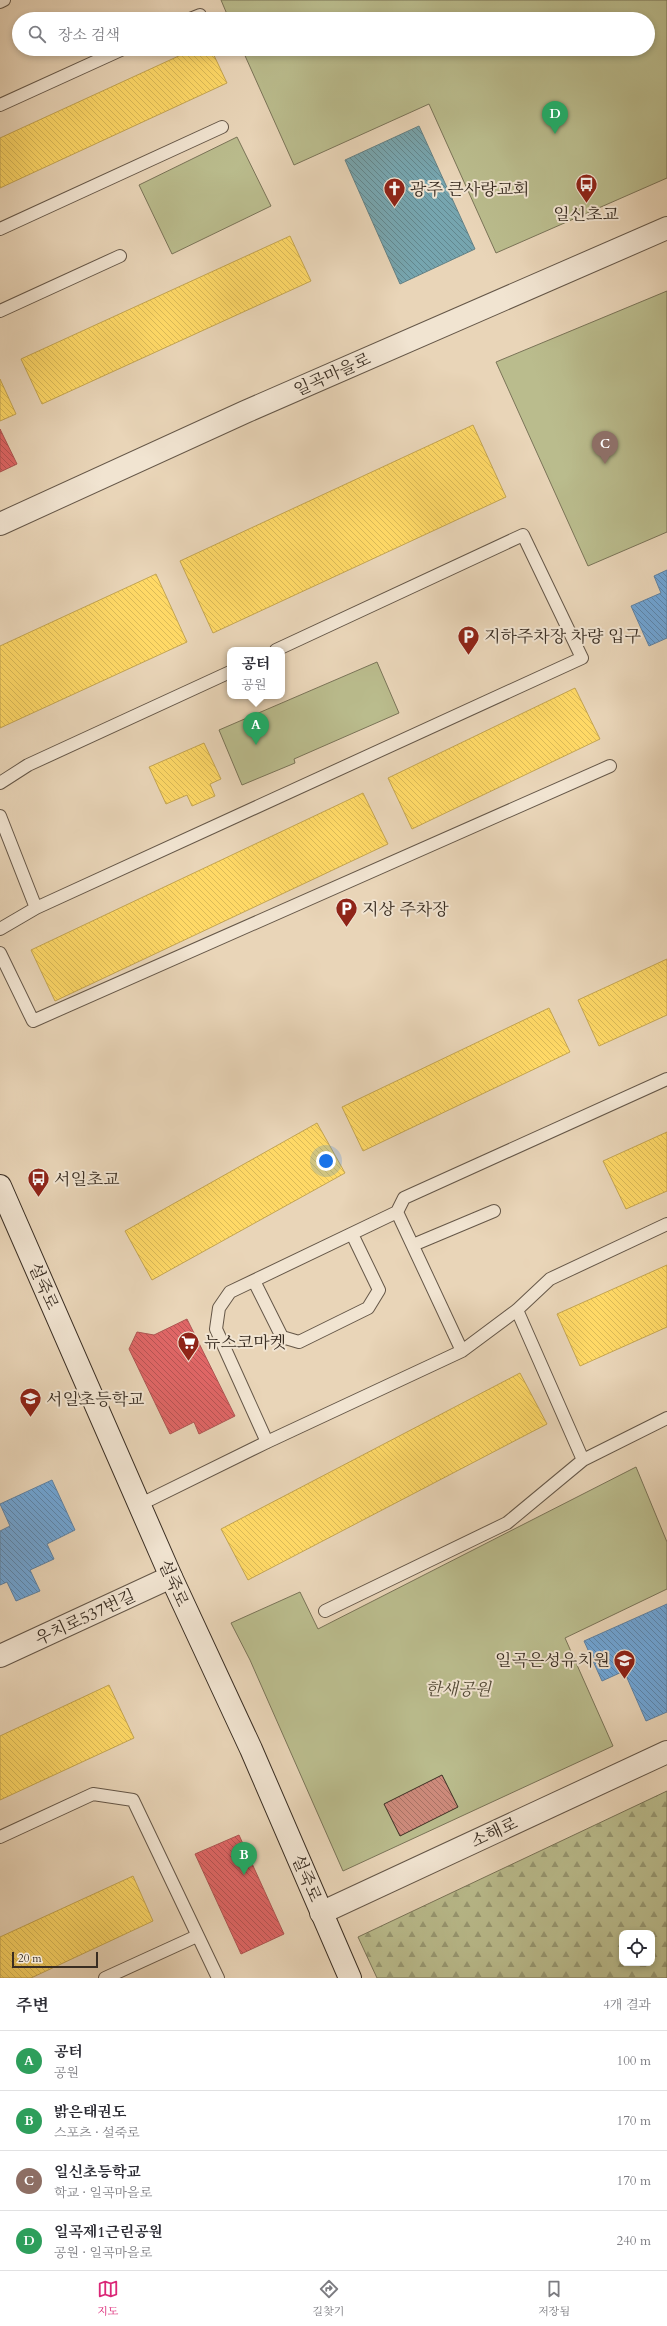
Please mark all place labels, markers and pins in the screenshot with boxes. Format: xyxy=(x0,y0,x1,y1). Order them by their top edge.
pin: D xyxy=(542,101,568,134)
bus stop icon: 일신초교 xyxy=(573,171,599,204)
church icon: 광주 큰사랑교회 xyxy=(382,176,408,209)
place label: 광주 큰사랑교회 xyxy=(410,178,530,201)
place label: 일신초교 xyxy=(553,203,619,226)
pin: C xyxy=(592,431,618,464)
parking icon: 지하주차장 차량 입구 xyxy=(456,623,482,656)
place label: 지하주차장 차량 입구 xyxy=(484,625,642,648)
pin: A xyxy=(243,712,269,745)
parking icon: 지상 주차장 xyxy=(334,896,360,929)
place label: 지상 주차장 xyxy=(362,898,449,921)
bus stop icon: 서일초교 xyxy=(26,1166,52,1199)
place label: 서일초교 xyxy=(54,1168,120,1191)
supermarket icon: 뉴스코마켓 xyxy=(175,1329,201,1362)
place label: 뉴스코마켓 xyxy=(204,1331,286,1354)
school or university icon: 서일초등학교 xyxy=(17,1386,43,1419)
place label: 서일초등학교 xyxy=(46,1388,145,1411)
school or university icon: 일곡은성유치원 xyxy=(612,1647,638,1680)
place label: 일곡은성유치원 xyxy=(495,1649,610,1672)
pin: B xyxy=(231,1842,257,1875)

